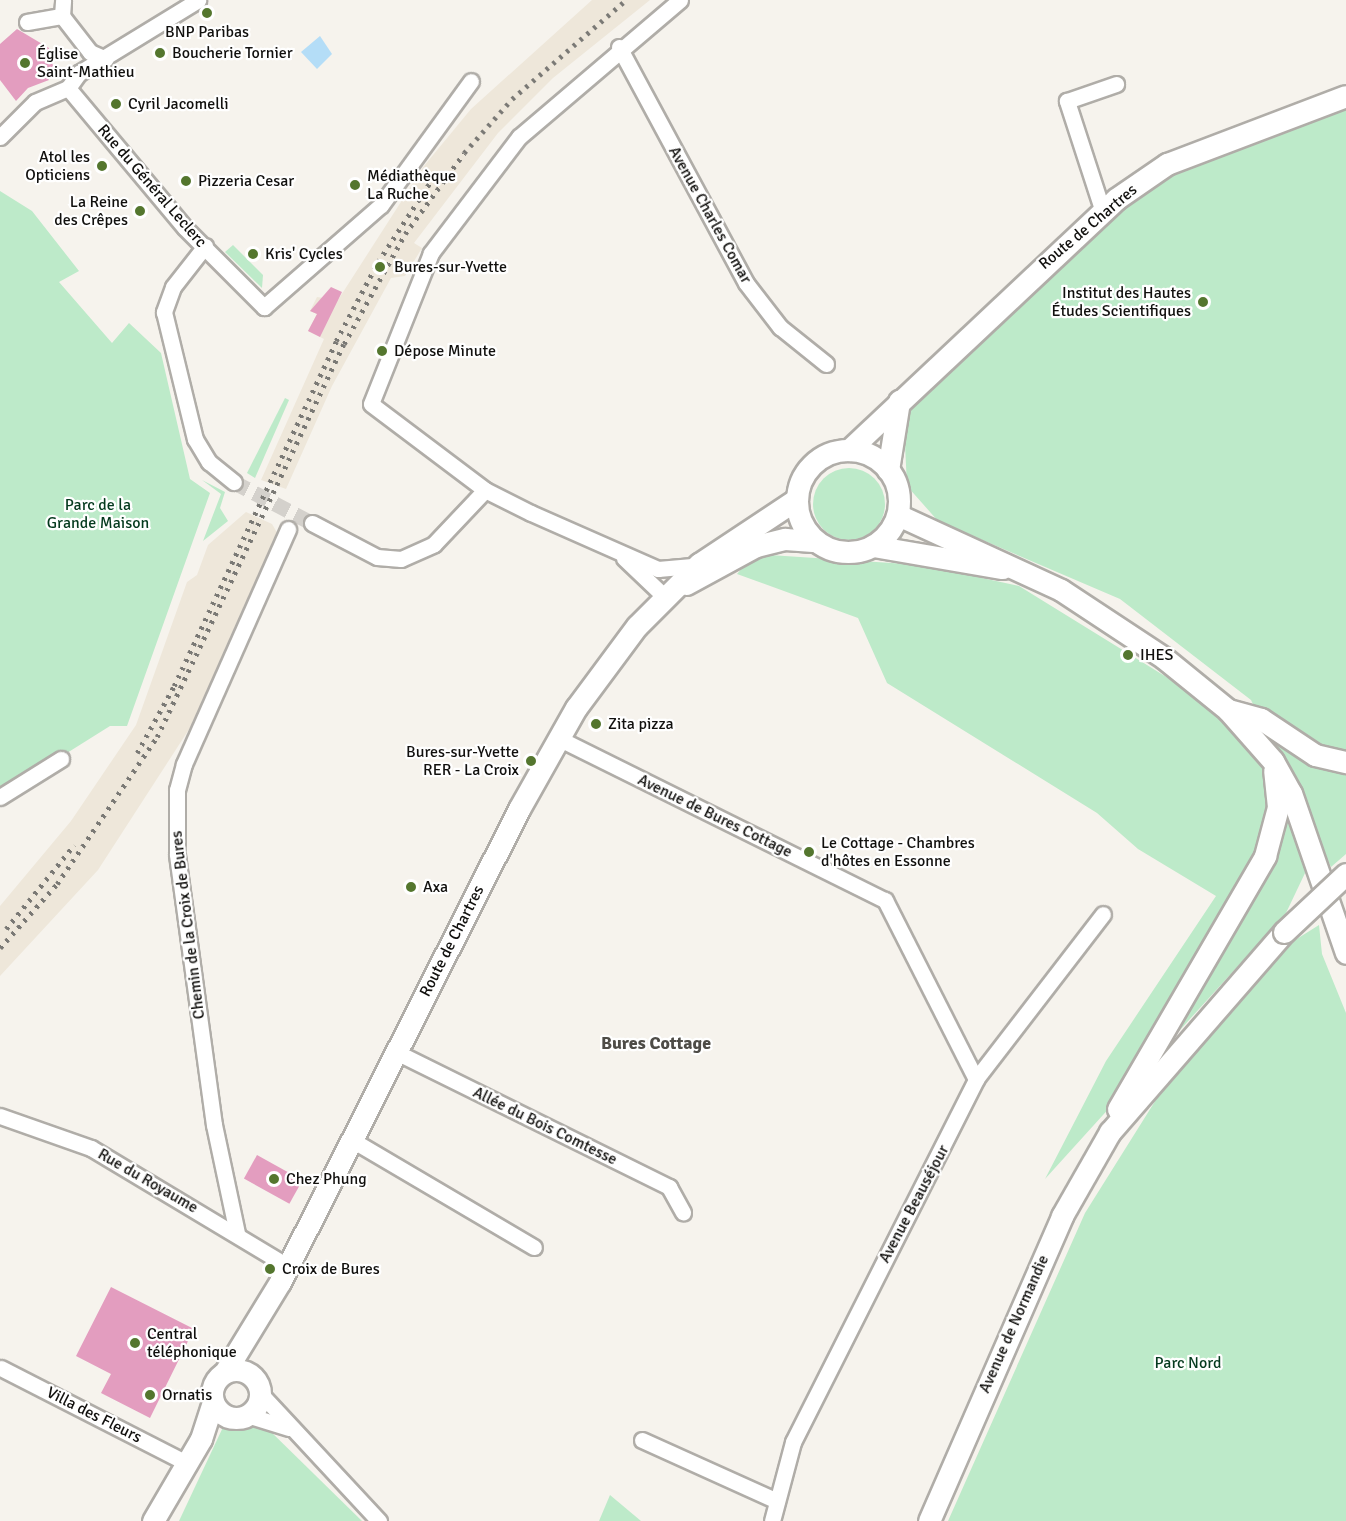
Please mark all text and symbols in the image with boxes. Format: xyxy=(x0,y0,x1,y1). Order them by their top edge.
marker: BNP Paribas xyxy=(200,6,214,20)
place label: BNP Paribas xyxy=(165,22,249,42)
place label: Boucherie Tornier xyxy=(172,43,293,63)
place label: Église Saint-Mathieu xyxy=(37,44,135,82)
marker: Boucherie Tornier xyxy=(153,46,167,60)
marker: Église Saint-Mathieu xyxy=(18,56,32,70)
place label: Cyril Jacomelli xyxy=(128,94,229,114)
marker: Cyril Jacomelli xyxy=(109,97,123,111)
street label: Rue du Général Leclerc xyxy=(93,121,211,251)
street label: Avenue Charles Comar xyxy=(664,143,756,287)
place label: Atol les Opticiens xyxy=(25,147,90,185)
marker: Atol les Opticiens xyxy=(95,159,109,173)
place label: Médiathèque La Ruche xyxy=(367,166,456,204)
place label: Pizzeria Cesar xyxy=(198,171,294,191)
marker: Pizzeria Cesar xyxy=(179,174,193,188)
marker: Médiathèque La Ruche xyxy=(348,178,362,192)
street label: Route de Chartres xyxy=(1035,180,1141,274)
place label: La Reine des Crêpes xyxy=(54,192,128,230)
marker: La Reine des Crêpes xyxy=(133,204,147,218)
place label: Kris' Cycles xyxy=(265,244,343,264)
marker: Kris' Cycles xyxy=(246,247,260,261)
place label: Bures-sur-Yvette xyxy=(394,257,507,277)
marker: Bures-sur-Yvette xyxy=(371,258,389,276)
place label: Institut des Hautes Études Scientifiques xyxy=(1052,283,1191,321)
marker: Institut des Hautes Études Scientifiques xyxy=(1196,295,1210,309)
place label: Dépose Minute xyxy=(394,341,496,361)
marker: Dépose Minute xyxy=(375,344,389,358)
park label: Parc de la Grande Maison xyxy=(47,495,149,533)
place label: IHES xyxy=(1140,645,1173,665)
marker: IHES xyxy=(1121,648,1135,662)
place label: Zita pizza xyxy=(608,714,674,734)
marker: Zita pizza xyxy=(589,717,603,731)
place label: Bures-sur-Yvette RER - La Croix xyxy=(406,742,519,780)
marker: Bures-sur-Yvette RER - La Croix xyxy=(524,754,538,768)
street label: Avenue de Bures Cottage xyxy=(635,770,795,862)
street label: Chemin de la Croix de Bures xyxy=(167,830,209,1020)
place label: Le Cottage - Chambres d'hôtes en Essonne xyxy=(821,833,975,871)
marker: Le Cottage - Chambres d'hôtes en Essonne xyxy=(802,845,816,859)
place label: Axa xyxy=(423,877,448,897)
marker: Axa xyxy=(404,880,418,894)
street label: Route de Chartres xyxy=(416,882,488,1000)
district label: Bures Cottage xyxy=(601,1032,711,1054)
street label: Allée du Bois Comtesse xyxy=(470,1083,620,1169)
street label: Avenue Beauséjour xyxy=(875,1142,953,1266)
street label: Rue du Royaume xyxy=(94,1145,202,1217)
place label: Chez Phung xyxy=(286,1169,367,1189)
marker: Chez Phung xyxy=(267,1172,281,1186)
street label: Avenue de Normandie xyxy=(975,1252,1053,1396)
place label: Croix de Bures xyxy=(282,1259,380,1279)
marker: Croix de Bures xyxy=(263,1262,277,1276)
place label: Central téléphonique xyxy=(147,1324,237,1362)
marker: Central téléphonique xyxy=(128,1336,142,1350)
park label: Parc Nord xyxy=(1155,1353,1221,1373)
street label: Villa des Fleurs xyxy=(43,1383,145,1447)
place label: Ornatis xyxy=(162,1385,212,1405)
marker: Ornatis xyxy=(143,1388,157,1402)

